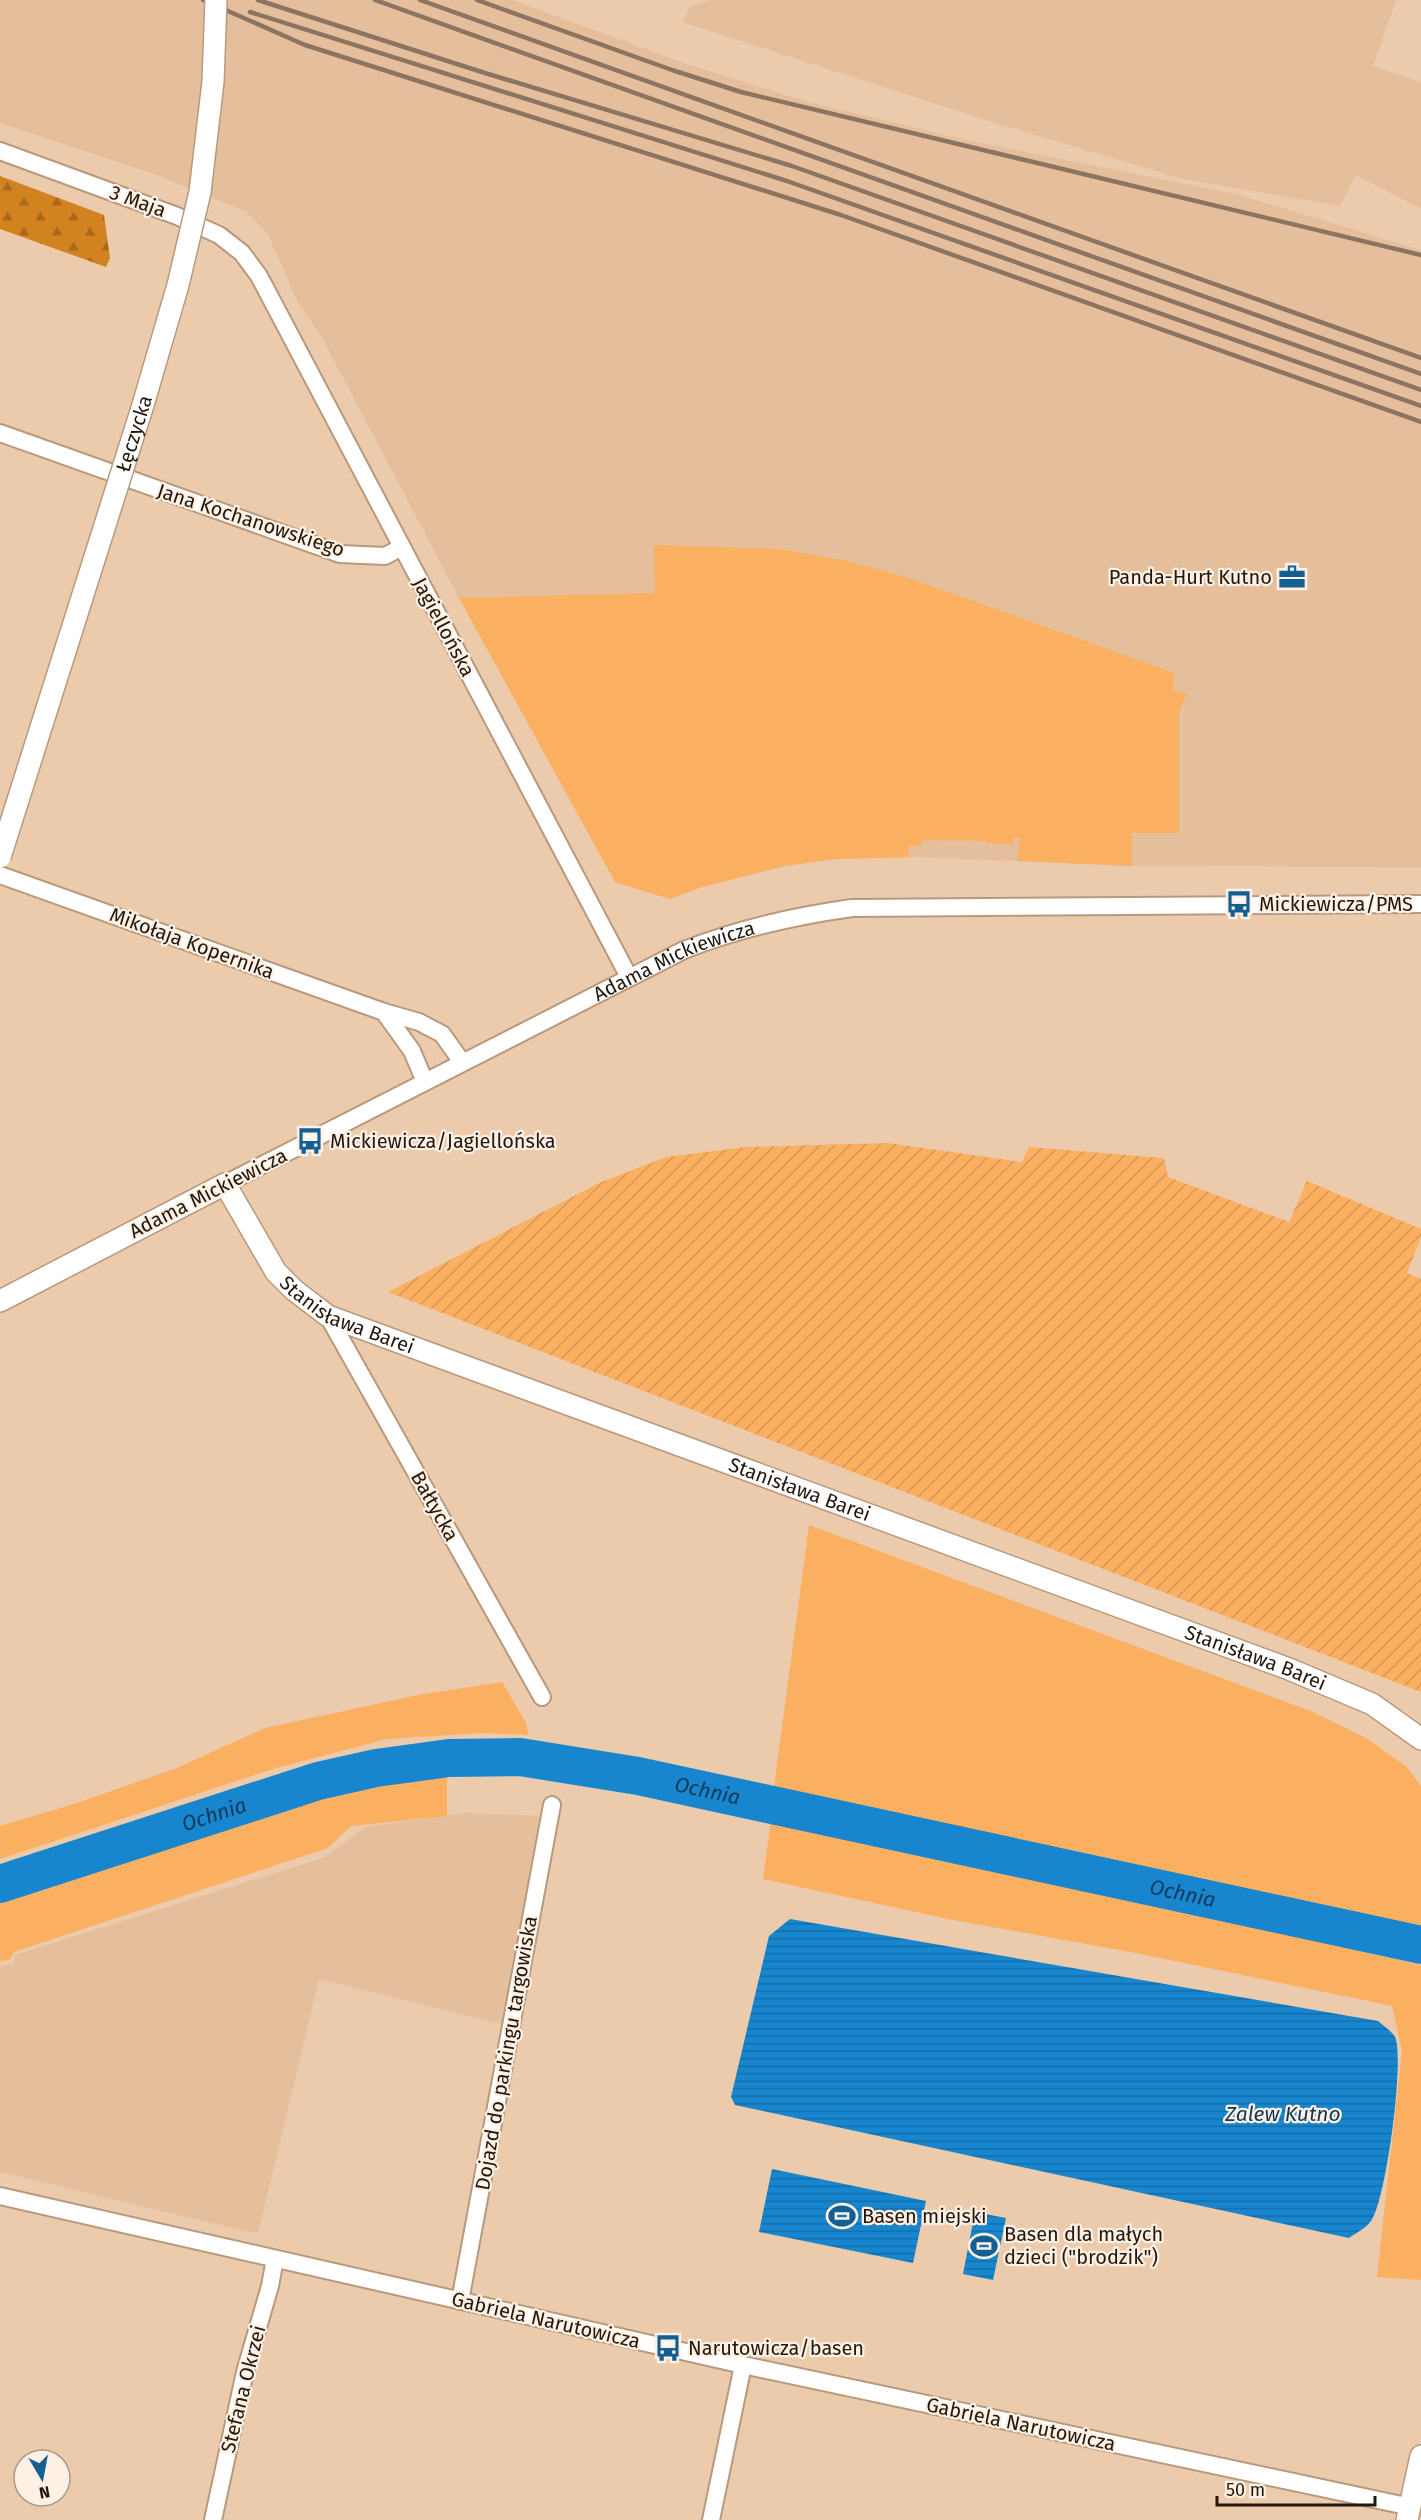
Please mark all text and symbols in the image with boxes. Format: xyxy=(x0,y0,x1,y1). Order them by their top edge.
street label: 3 Maja xyxy=(107,180,169,222)
street label: Łęczycka xyxy=(111,393,157,475)
street label: Jana Kochanowskiego xyxy=(154,478,348,562)
office icon: Panda-Hurt Kutno xyxy=(1277,562,1307,592)
place label: Panda-Hurt Kutno xyxy=(1109,565,1272,589)
street label: Jagiellońska xyxy=(408,573,480,681)
bus stop icon: Mickiewicza/PMS xyxy=(1224,889,1254,919)
place label: Mickiewicza/PMS xyxy=(1259,892,1413,916)
street label: Mikołaja Kopernika xyxy=(106,902,278,984)
street label: Adama Mickiewicza xyxy=(589,916,757,1006)
bus stop icon: Mickiewicza/Jagiellońska xyxy=(295,1126,325,1156)
place label: Mickiewicza/Jagiellońska xyxy=(330,1129,556,1153)
street label: Adama Mickiewicza xyxy=(125,1143,291,1243)
street label: Stanisława Barei xyxy=(275,1271,418,1359)
street label: Stanisława Barei xyxy=(725,1452,874,1526)
street label: Bałtycka xyxy=(406,1467,464,1545)
street label: Stanisława Barei xyxy=(1182,1620,1330,1695)
water label: Ochnia xyxy=(672,1771,743,1811)
water label: Ochnia xyxy=(178,1792,250,1837)
water label: Ochnia xyxy=(1147,1874,1218,1913)
street label: Dojazd do parkingu targowiska xyxy=(470,1914,542,2192)
water label: Zalew Kutno xyxy=(1224,2101,1341,2127)
sports icon: Basen miejski xyxy=(827,2201,857,2231)
place label: Basen miejski xyxy=(862,2204,987,2228)
place label: Basen dla małych dzieci ("brodzik") xyxy=(1004,2222,1163,2269)
sports icon: Basen dla małych dzieci ("brodzik") xyxy=(969,2231,999,2261)
street label: Gabriela Narutowicza xyxy=(449,2287,643,2353)
street label: Stefana Okrzei xyxy=(216,2323,270,2455)
bus stop icon: Narutowicza/basen xyxy=(653,2333,683,2363)
place label: Narutowicza/basen xyxy=(688,2336,864,2360)
street label: Gabriela Narutowicza xyxy=(924,2392,1118,2456)
north arrow xyxy=(12,2448,72,2508)
scale bar xyxy=(1217,2469,1374,2507)
text: 50 m xyxy=(1226,2479,1265,2501)
text: N xyxy=(38,2482,51,2503)

